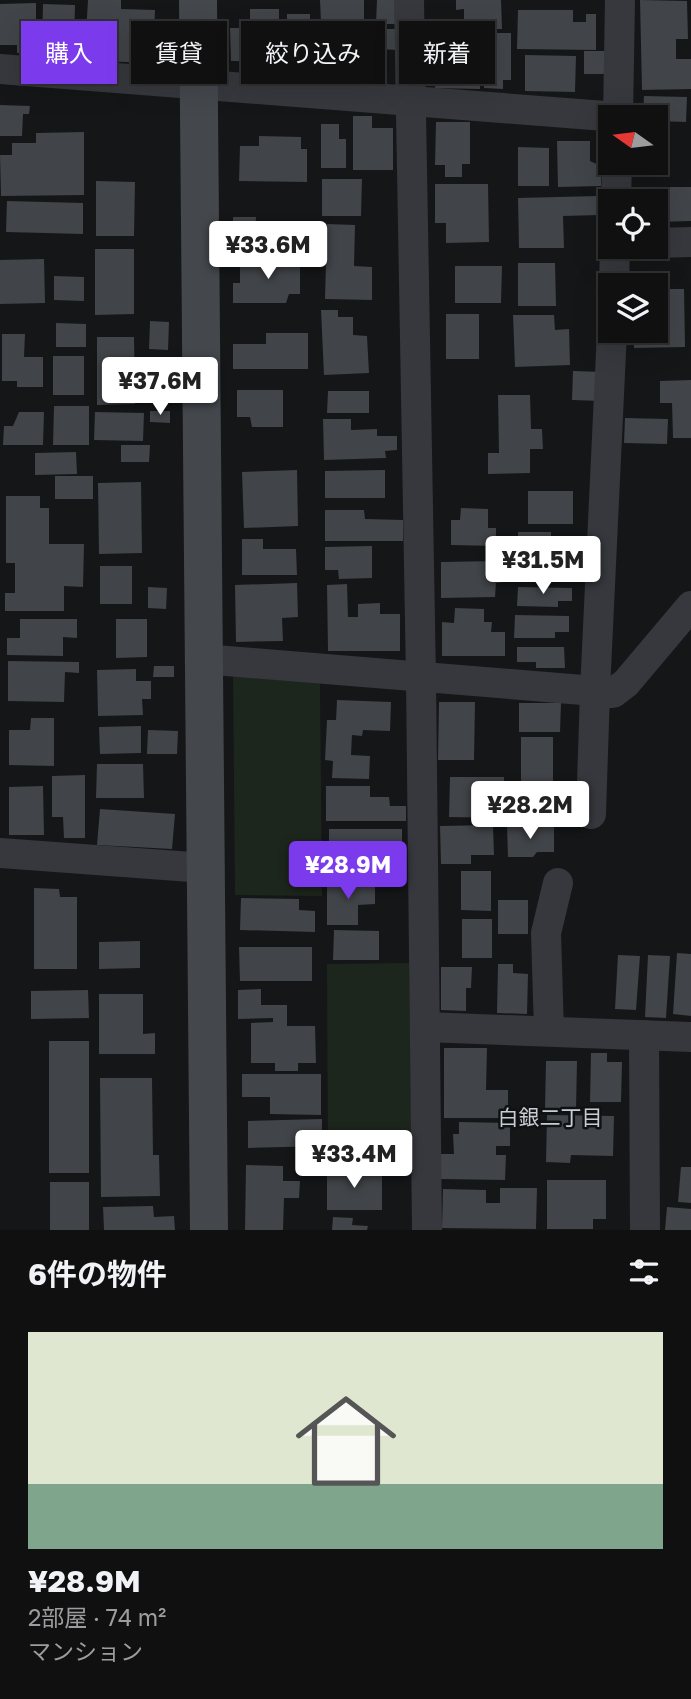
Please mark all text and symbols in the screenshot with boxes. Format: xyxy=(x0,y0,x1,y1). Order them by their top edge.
chip: 購入 xyxy=(21,21,117,84)
chip: 賃貸 xyxy=(131,21,227,84)
chip: 絞り込み xyxy=(241,21,385,84)
chip: 新着 xyxy=(399,21,495,84)
north arrow xyxy=(598,105,668,175)
map controls xyxy=(598,105,668,343)
button: locate xyxy=(598,189,668,259)
pin: ¥33.6M xyxy=(211,222,325,281)
text: ¥33.6M xyxy=(225,230,311,258)
button: layers xyxy=(598,273,668,343)
pin: ¥37.6M xyxy=(103,358,217,417)
text: ¥37.6M xyxy=(118,366,202,394)
pin: ¥31.5M xyxy=(486,536,600,596)
text: ¥31.5M xyxy=(502,545,584,573)
pin: ¥28.2M xyxy=(473,782,587,841)
text: ¥28.2M xyxy=(487,790,573,818)
pin: ¥28.9M xyxy=(291,842,405,901)
text: ¥28.9M xyxy=(305,850,391,878)
district label: 白銀二丁目 xyxy=(498,1104,603,1130)
pin: ¥33.4M xyxy=(297,1130,411,1190)
text: ¥33.4M xyxy=(311,1139,397,1167)
icon: filters xyxy=(625,1253,663,1291)
text: 6件の物件 xyxy=(28,1256,167,1292)
icon: home xyxy=(283,1378,409,1504)
text: ¥28.9M xyxy=(28,1563,141,1599)
text: 2部屋 · 74 m² xyxy=(28,1603,166,1631)
text: マンション xyxy=(28,1637,143,1665)

